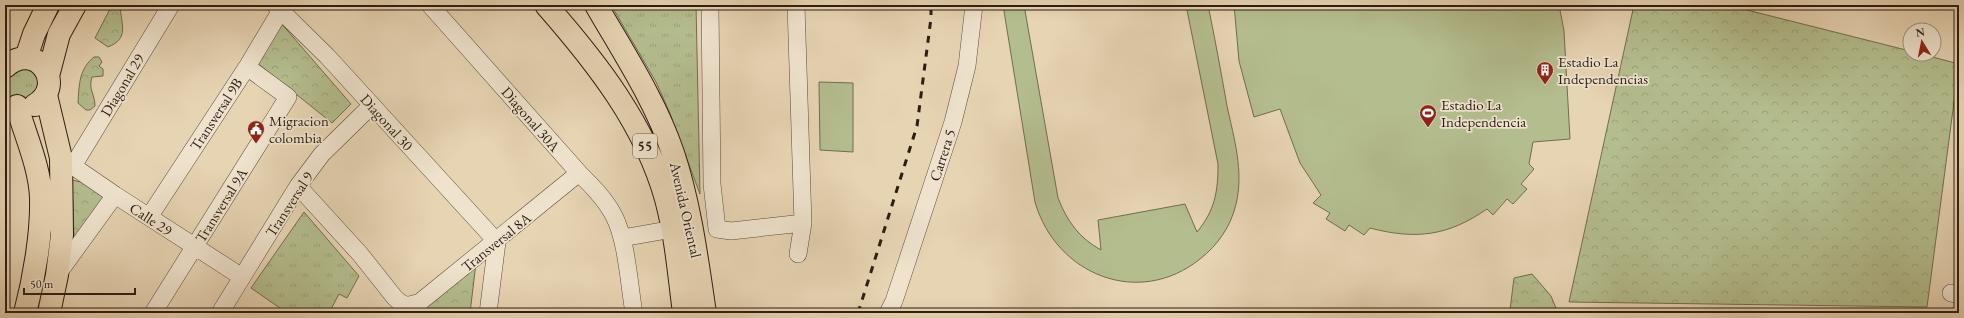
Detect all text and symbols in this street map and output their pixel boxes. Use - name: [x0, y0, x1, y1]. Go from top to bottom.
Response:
- north arrow: [1902, 22, 1942, 62]
- text: N: [1915, 24, 1926, 40]
- street label: Diagonal 29: [96, 50, 148, 120]
- place label: Estadio La Independencias: [1558, 52, 1648, 88]
- building icon: Estadio La Independencias: [1535, 60, 1555, 85]
- street label: Transversal 9B: [185, 74, 247, 154]
- street label: Diagonal 30A: [498, 82, 565, 156]
- street label: Diagonal 30: [357, 90, 417, 154]
- place label: Estadio La Independencia: [1441, 95, 1526, 131]
- sports icon: Estadio La Independencia: [1418, 103, 1438, 128]
- place label: Migracion colombia: [269, 111, 329, 147]
- public building icon: Migracion colombia: [246, 119, 266, 144]
- street label: Carrera 5: [925, 127, 959, 183]
- road number: 55: [633, 134, 657, 158]
- street label: Avenida Oriental: [666, 159, 706, 260]
- street label: Transversal 9A: [191, 164, 252, 246]
- street label: Transversal 9: [261, 168, 317, 240]
- street label: Calle 29: [126, 198, 176, 240]
- street label: Transversal 8A: [457, 208, 535, 276]
- scale bar: [24, 270, 135, 296]
- text: 50 m: [30, 276, 54, 292]

